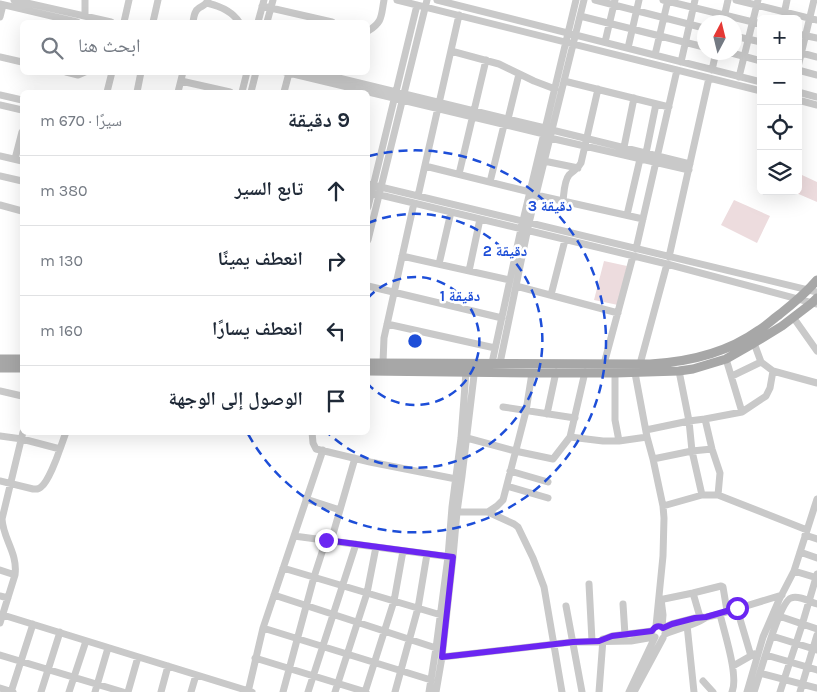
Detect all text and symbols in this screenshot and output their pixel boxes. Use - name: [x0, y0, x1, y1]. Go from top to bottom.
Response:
- north arrow: [697, 15, 742, 60]
- map controls: [757, 15, 802, 195]
- button: +: [757, 15, 802, 60]
- search box: [20, 20, 370, 75]
- icon: search: [38, 34, 66, 62]
- text: ابحث هنا: [78, 35, 140, 57]
- button: −: [757, 60, 802, 105]
- button: locate: [757, 105, 802, 150]
- text: 9 دقيقة: [288, 108, 350, 132]
- text: سيرًا · 670 m: [40, 111, 122, 130]
- button: layers: [757, 150, 802, 195]
- icon: ahead: [322, 177, 350, 205]
- text: تابع السير: [235, 178, 303, 200]
- text: 380 m: [40, 181, 88, 200]
- text: 3 دقيقة: [528, 197, 572, 215]
- text: 2 دقيقة: [483, 242, 527, 260]
- icon: right: [322, 247, 350, 275]
- text: انعطف يمينًا: [218, 248, 303, 270]
- text: 130 m: [40, 251, 83, 270]
- text: 1 دقيقة: [440, 287, 480, 305]
- icon: left: [322, 317, 350, 345]
- text: انعطف يسارًا: [212, 318, 303, 340]
- text: 160 m: [40, 321, 83, 340]
- centre of rings: [406, 332, 424, 350]
- icon: arrive: [322, 387, 350, 415]
- text: الوصول إلى الوجهة: [168, 388, 303, 410]
- route end: [315, 529, 338, 552]
- route start: [726, 597, 749, 620]

